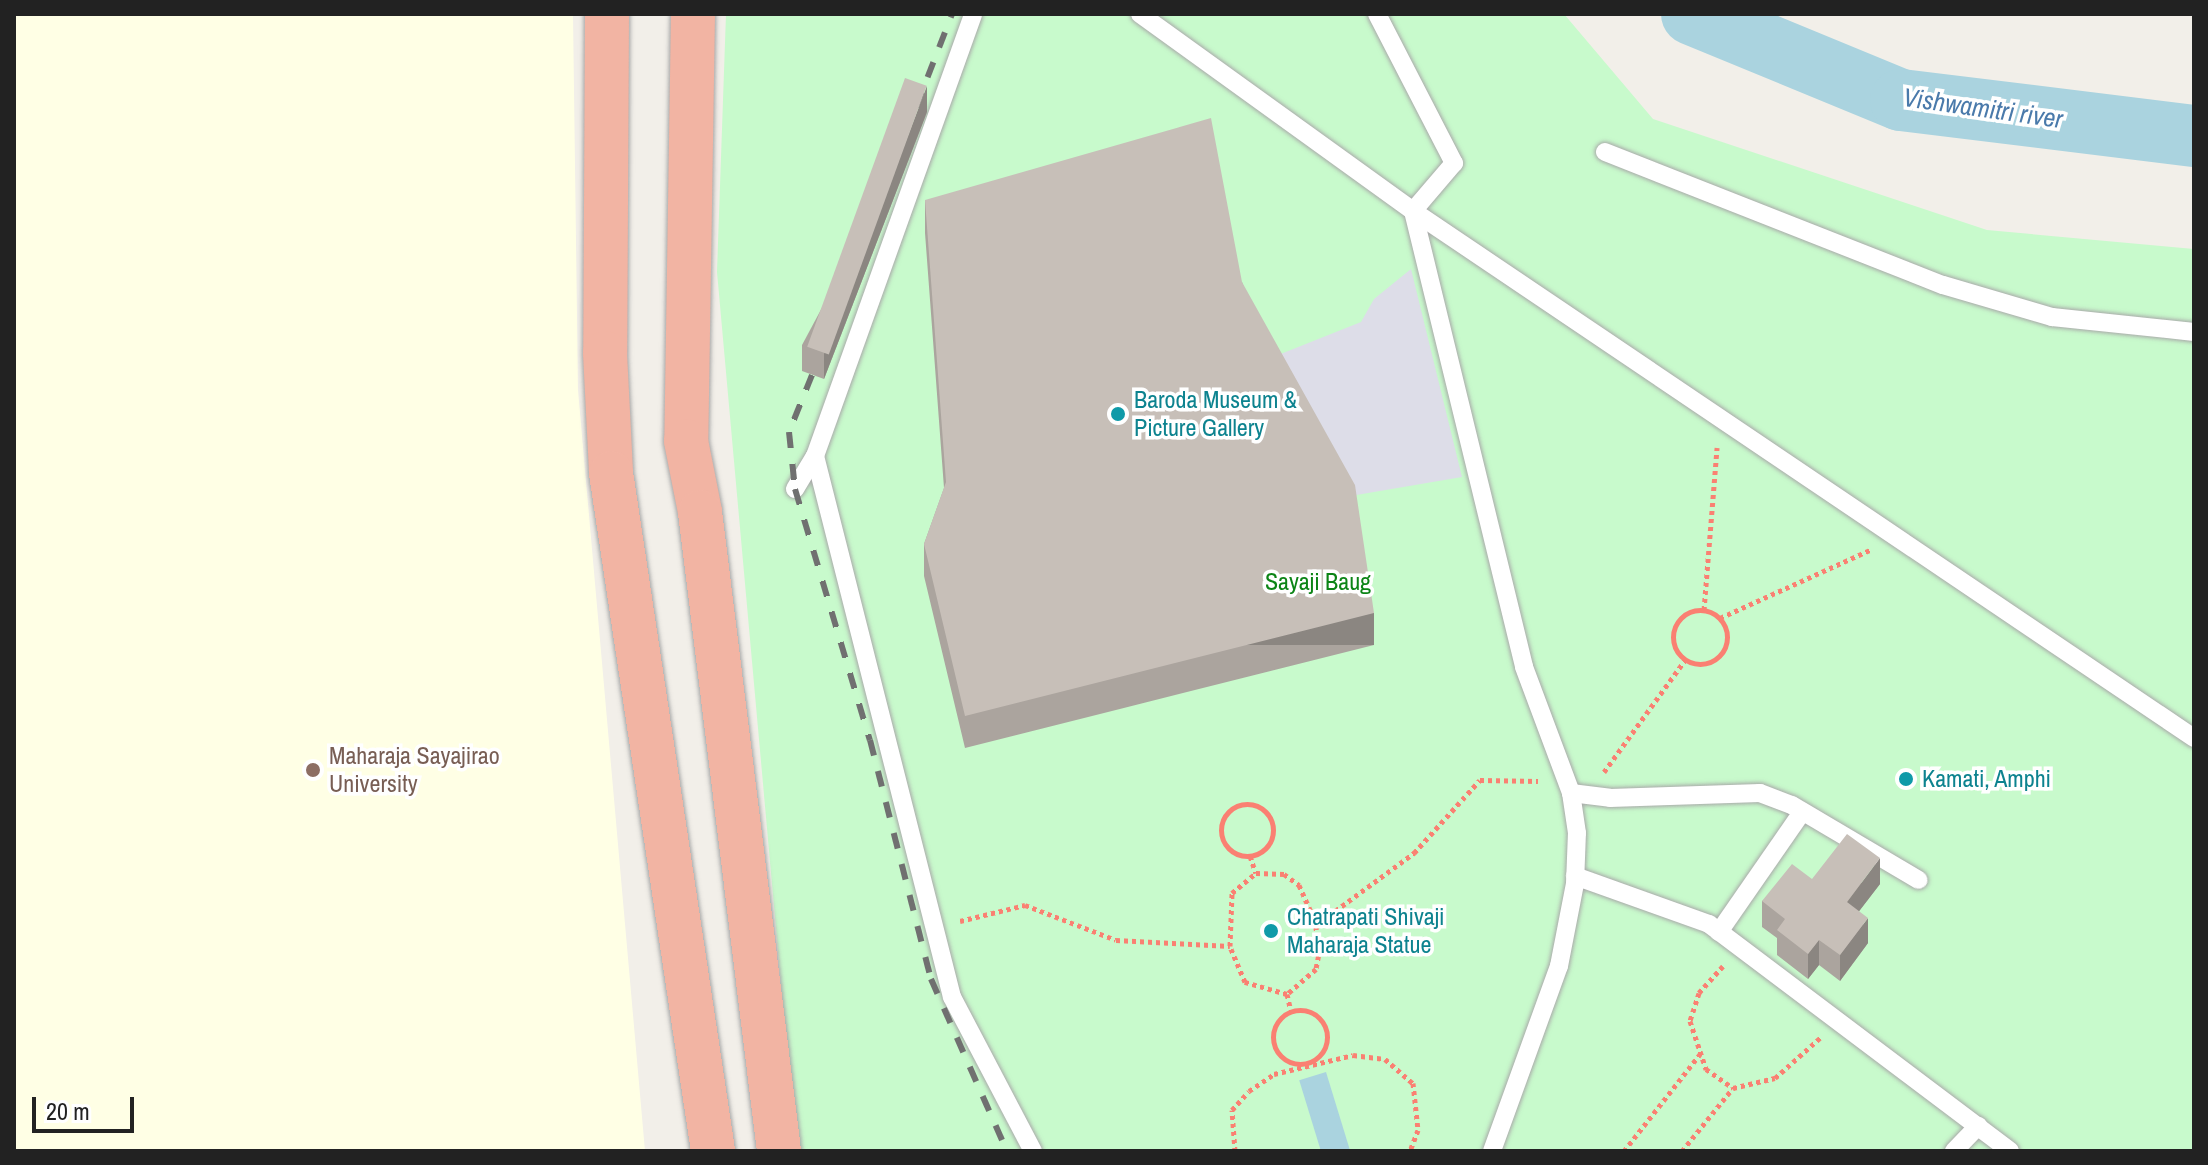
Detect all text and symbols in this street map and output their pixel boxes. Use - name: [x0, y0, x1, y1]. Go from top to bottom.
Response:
- water label: Vishwamitri river: [1901, 81, 2065, 135]
- place label: Baroda Museum & Picture Gallery: [1134, 386, 1297, 442]
- marker: Baroda Museum & Picture Gallery: [1109, 405, 1127, 423]
- park label: Sayaji Baug: [1265, 568, 1371, 596]
- place label: Maharaja Sayajirao University: [329, 742, 500, 798]
- marker: Maharaja Sayajirao University: [304, 761, 322, 779]
- place label: Kamati, Amphi: [1922, 765, 2052, 793]
- marker: Kamati, Amphi: [1897, 770, 1915, 788]
- place label: Chatrapati Shivaji Maharaja Statue: [1287, 903, 1445, 959]
- marker: Chatrapati Shivaji Maharaja Statue: [1262, 922, 1280, 940]
- scale bar: [36, 1081, 138, 1131]
- text: 20 m: [46, 1095, 90, 1127]

